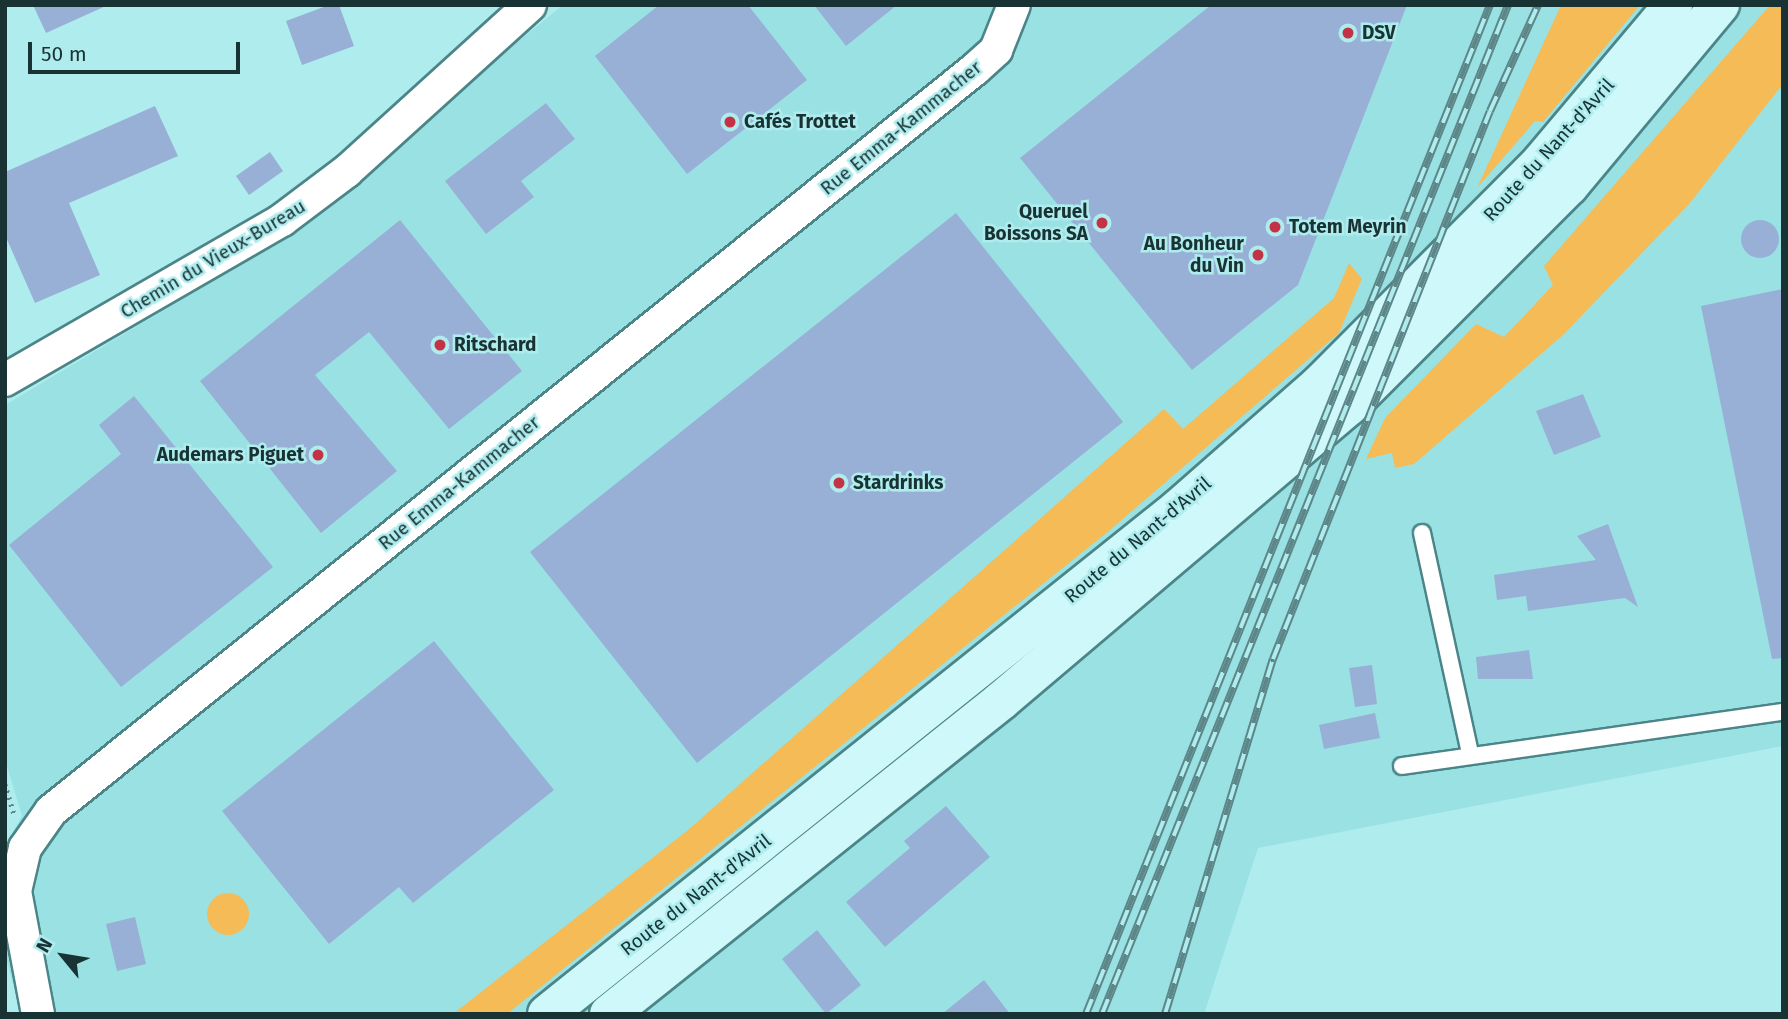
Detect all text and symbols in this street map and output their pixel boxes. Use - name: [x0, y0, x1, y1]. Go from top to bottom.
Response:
- place label: DSV: [1362, 22, 1396, 44]
- marker: DSV: [1340, 25, 1356, 41]
- scale bar: [32, 28, 243, 72]
- text: 50 m: [41, 41, 87, 67]
- street label: Rue Emma-Kammacher: [816, 56, 986, 200]
- street label: Route du Nant-d'Avril: [1479, 74, 1619, 226]
- place label: Cafés Trottet: [744, 111, 856, 133]
- marker: Cafés Trottet: [722, 114, 738, 130]
- street label: Chemin du Vieux-Bureau: [116, 195, 310, 323]
- place label: Queruel Boissons SA: [984, 201, 1088, 245]
- marker: Queruel Boissons SA: [1094, 215, 1110, 231]
- place label: Totem Meyrin: [1289, 216, 1406, 238]
- marker: Totem Meyrin: [1267, 219, 1283, 235]
- place label: Au Bonheur du Vin: [1144, 233, 1244, 277]
- marker: Au Bonheur du Vin: [1250, 247, 1266, 263]
- place label: Ritschard: [454, 334, 537, 356]
- marker: Ritschard: [432, 337, 448, 353]
- street label: Rue Emma-Kammacher: [374, 411, 544, 555]
- place label: Audemars Piguet: [157, 444, 304, 466]
- marker: Audemars Piguet: [310, 447, 326, 463]
- place label: Stardrinks: [853, 472, 943, 494]
- street label: Route du Nant-d'Avril: [1060, 472, 1216, 608]
- marker: Stardrinks: [831, 475, 847, 491]
- street label: Route du Nant-d'Avril: [616, 829, 776, 961]
- north arrow: [28, 921, 98, 991]
- text: N: [31, 934, 57, 956]

